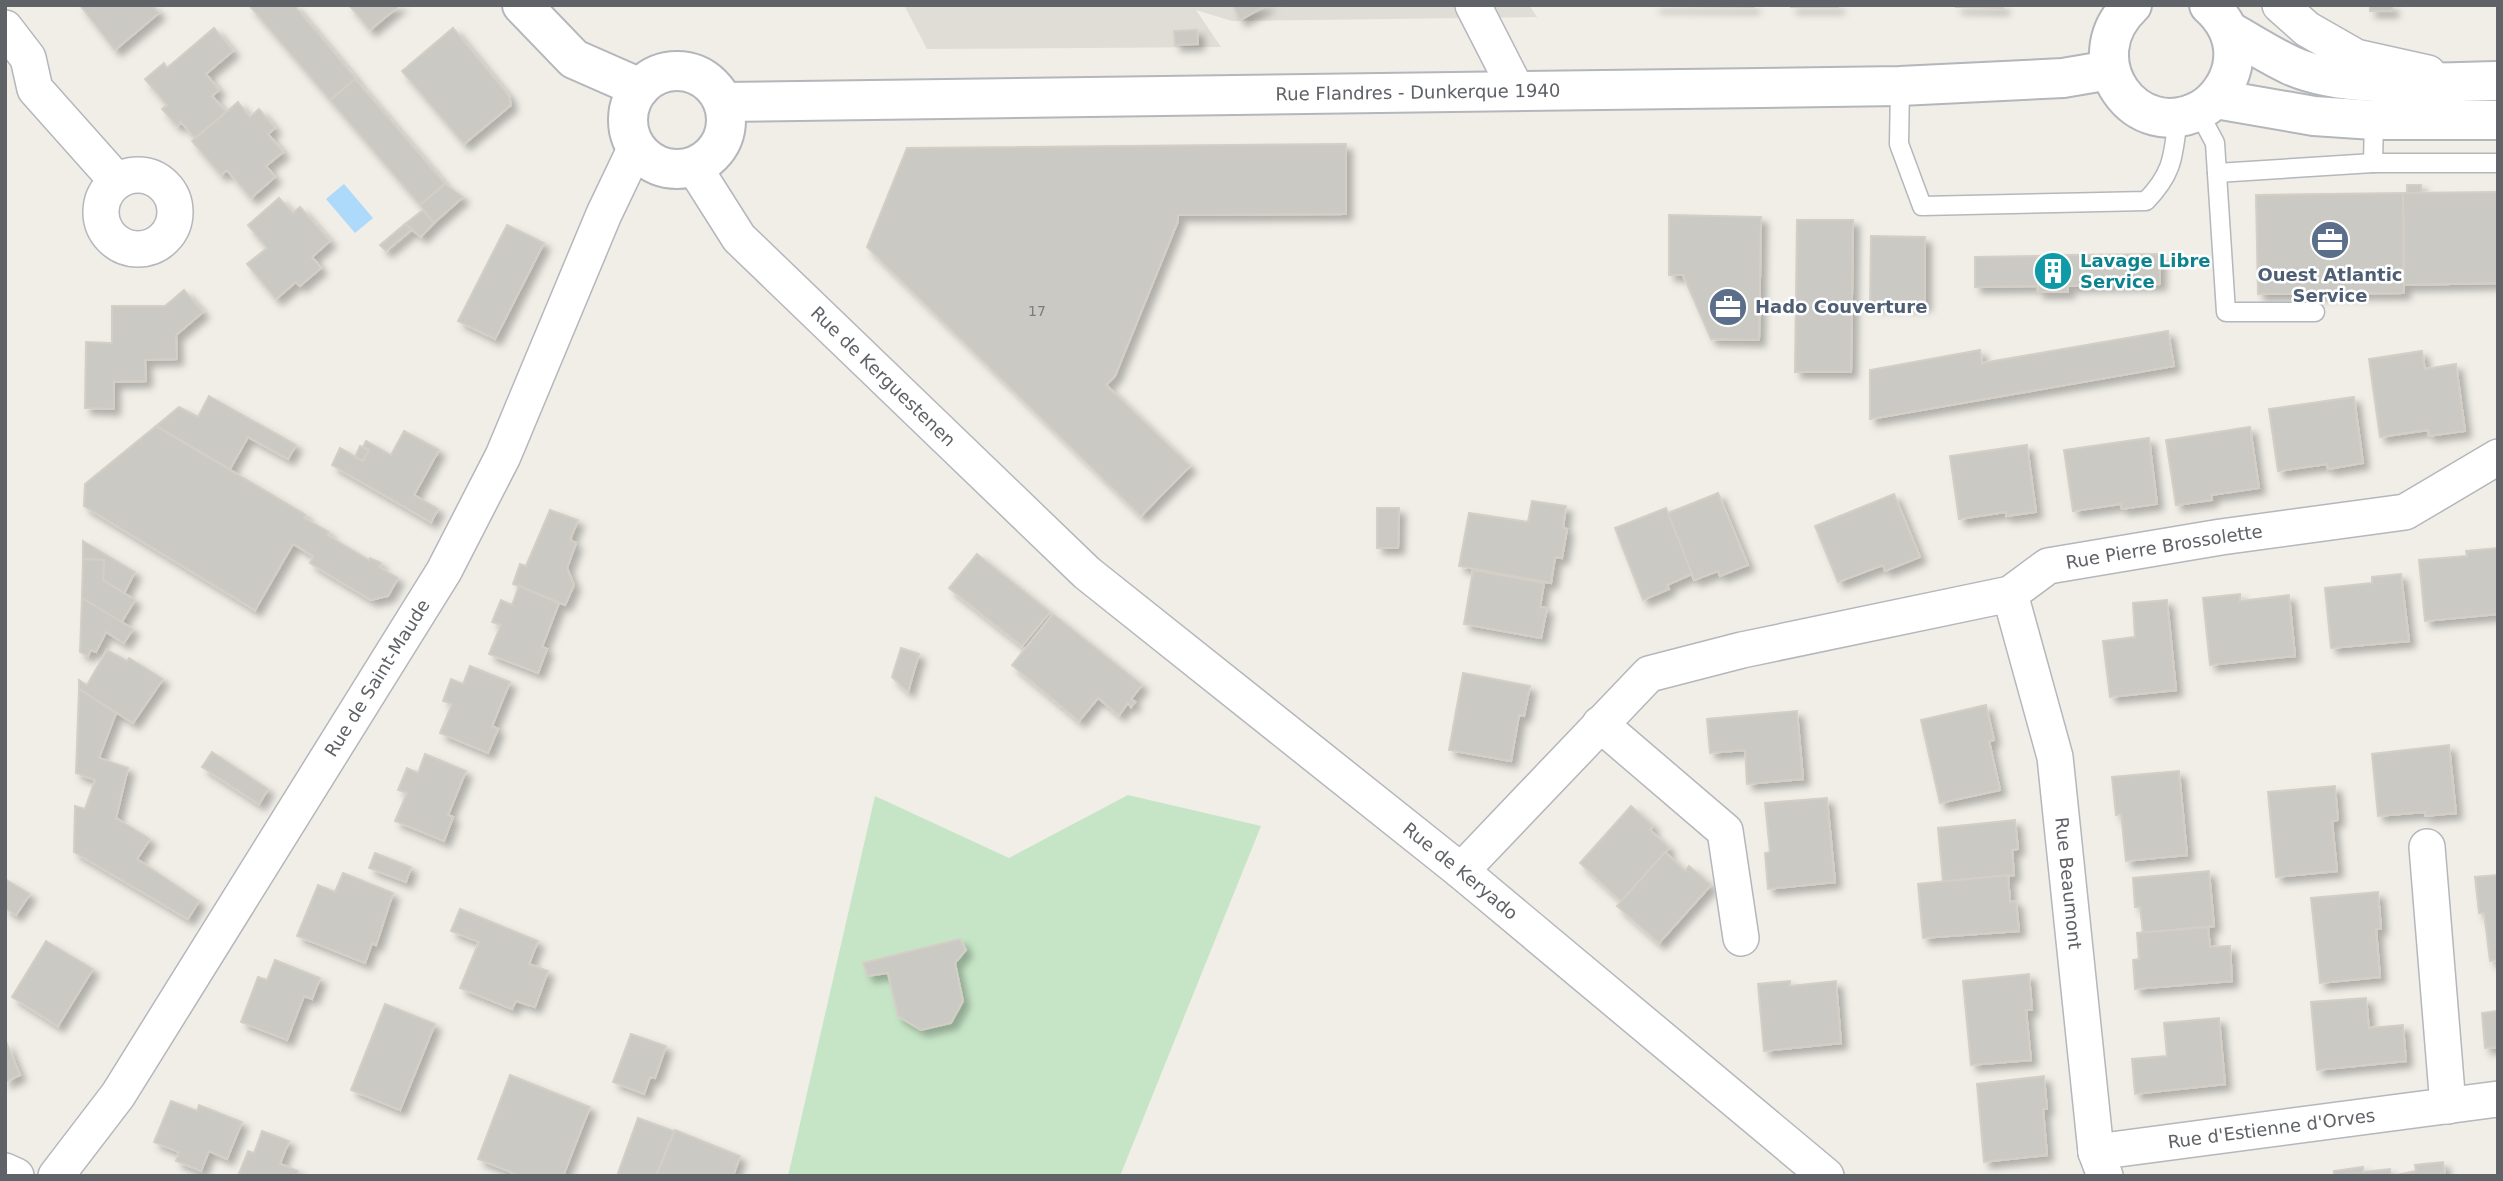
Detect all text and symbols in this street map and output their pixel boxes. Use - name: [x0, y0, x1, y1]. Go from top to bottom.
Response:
- street label: Rue Flandres - Dunkerque 1940: [1275, 80, 1560, 104]
- office icon: Ouest Atlantic Service: [2309, 219, 2351, 261]
- building icon: Lavage Libre Service: [2032, 250, 2074, 292]
- place label: Lavage Libre Service: [2080, 250, 2210, 292]
- place label: Ouest Atlantic Service: [2257, 264, 2403, 306]
- office icon: Hado Couverture: [1707, 286, 1749, 328]
- place label: Hado Couverture: [1755, 296, 1927, 317]
- street label: Rue de Kerguestenen: [807, 302, 960, 451]
- house number: 17: [1028, 303, 1046, 319]
- street label: Rue Pierre Brossolette: [2064, 520, 2264, 573]
- street label: Rue de Saint-Maude: [320, 595, 434, 760]
- street label: Rue Beaumont: [2051, 816, 2086, 950]
- street label: Rue de Keryado: [1399, 818, 1522, 924]
- street label: Rue d'Estienne d'Orves: [2166, 1104, 2376, 1152]

